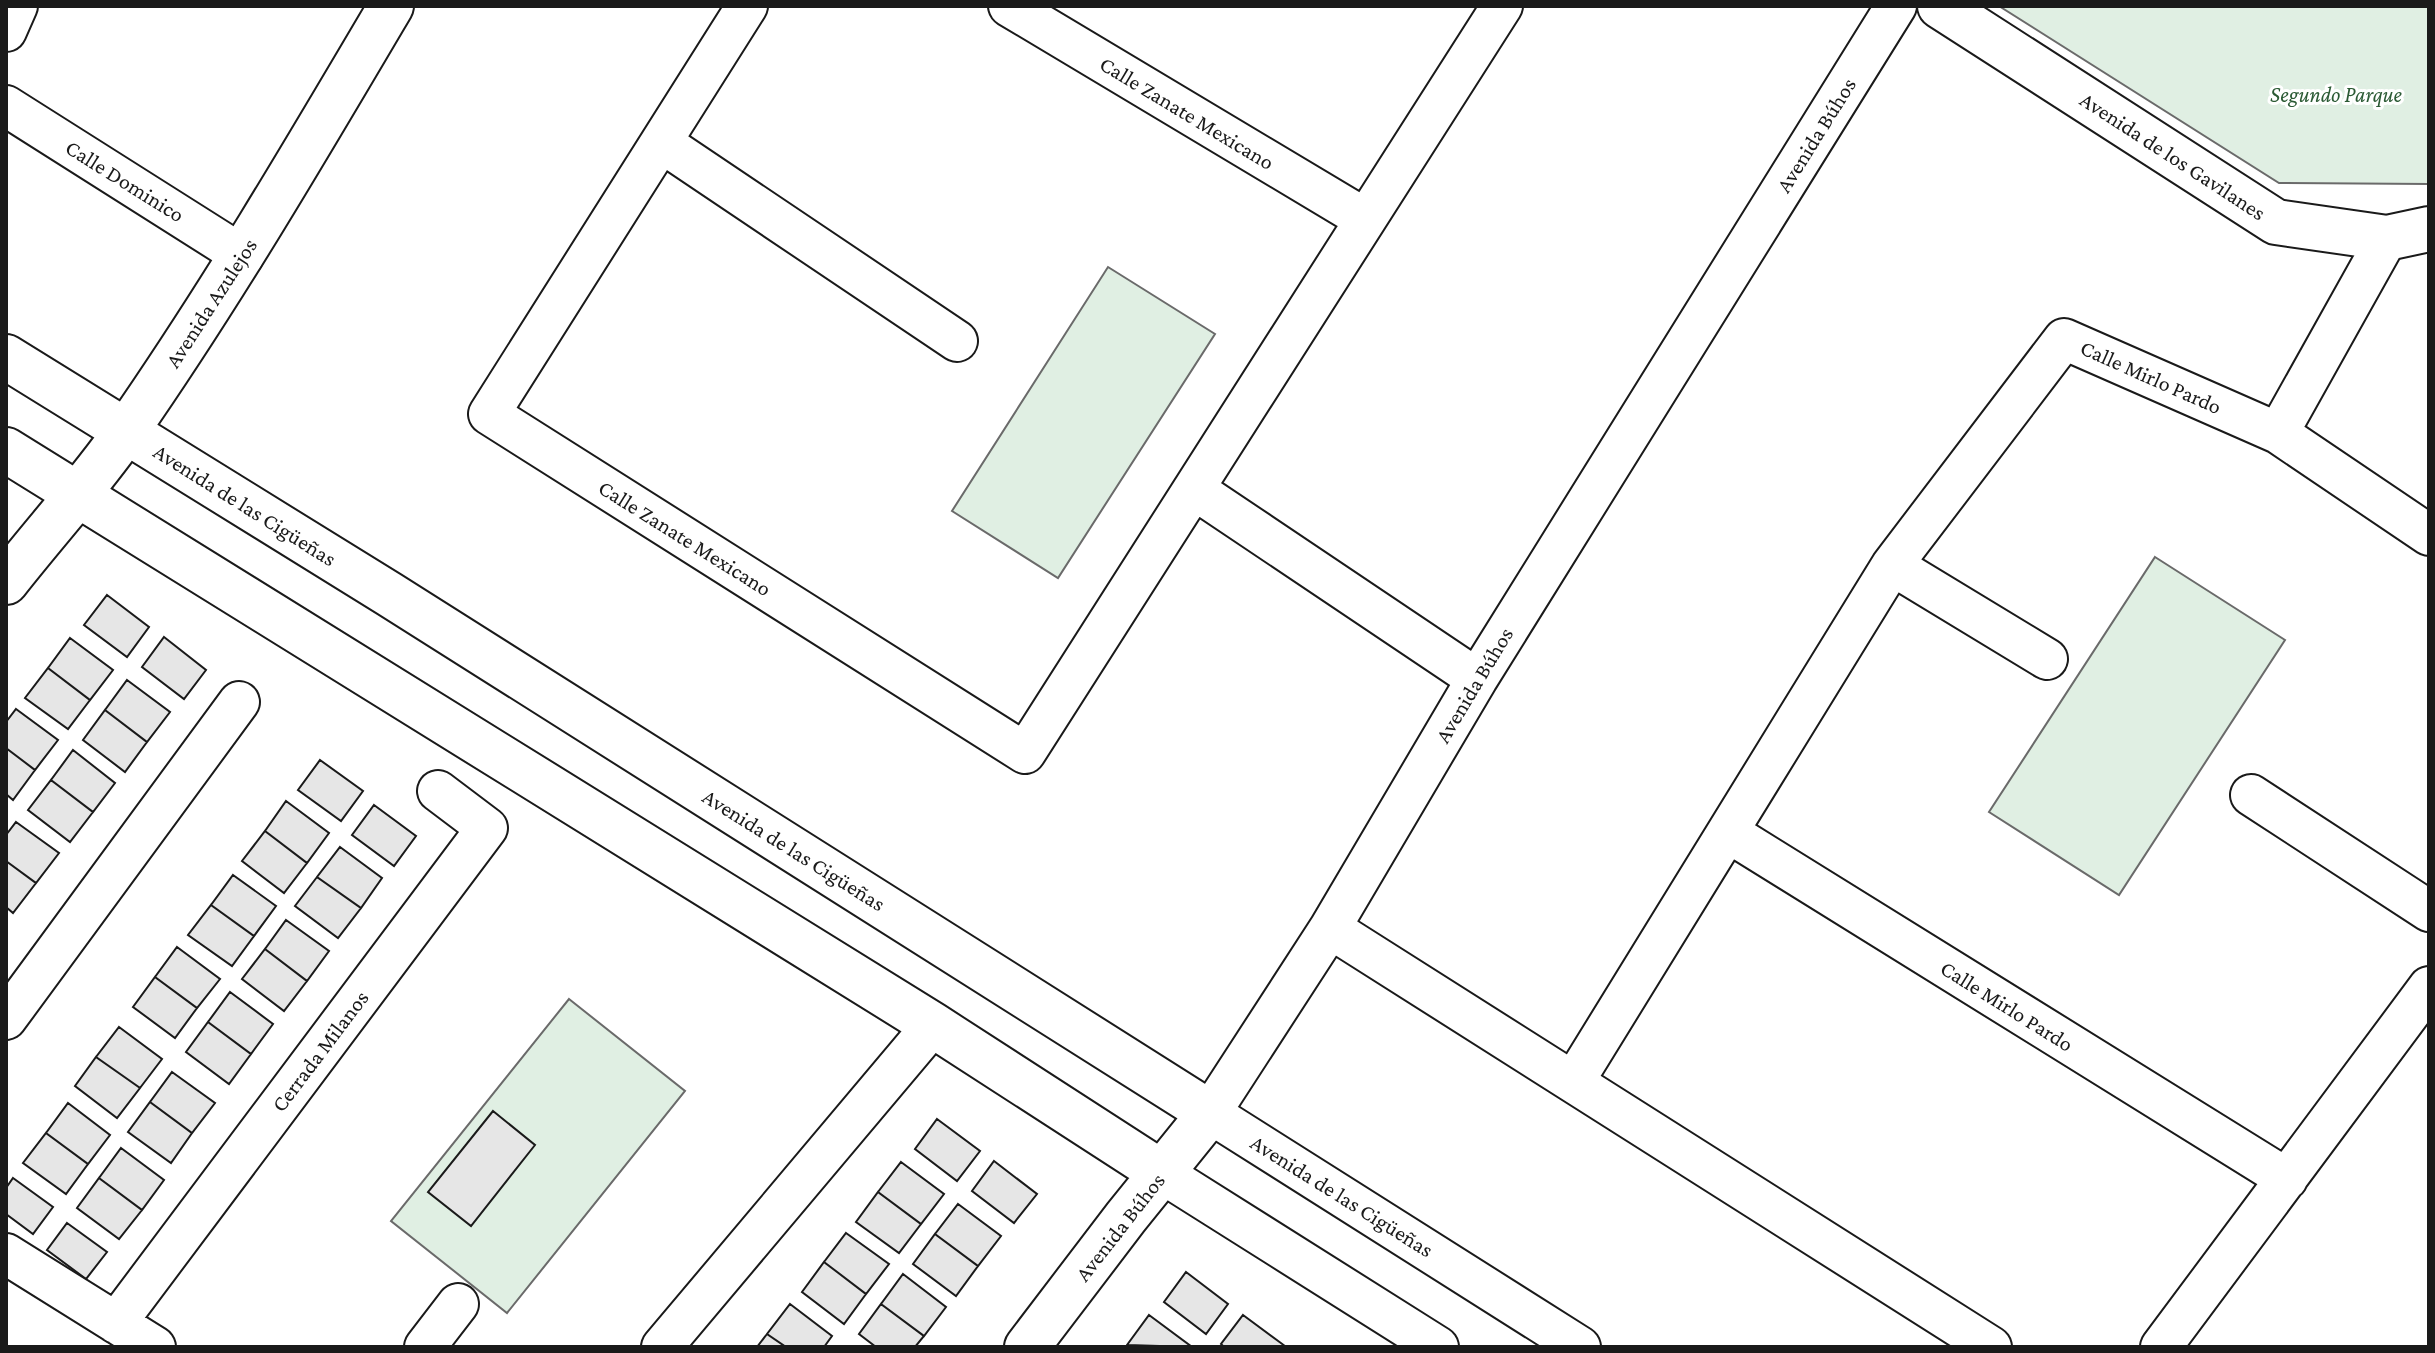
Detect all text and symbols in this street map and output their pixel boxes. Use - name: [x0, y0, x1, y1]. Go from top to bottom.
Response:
- street label: Calle Zanate Mexicano: [1095, 51, 1279, 175]
- street label: Avenida Búhos: [1771, 73, 1861, 197]
- park label: Segundo Parque: [2270, 82, 2403, 107]
- street label: Avenida de los Gavilanes: [2076, 87, 2270, 225]
- street label: Calle Dominico: [61, 135, 189, 227]
- street label: Avenida Azulejos: [160, 234, 262, 372]
- street label: Calle Mirlo Pardo: [2077, 335, 2225, 419]
- street label: Avenida de las Cigüeñas: [149, 439, 341, 571]
- street label: Calle Zanate Mexicano: [594, 475, 776, 601]
- street label: Avenida Búhos: [1430, 623, 1518, 747]
- street label: Avenida de las Cigüeñas: [698, 784, 890, 916]
- street label: Calle Mirlo Pardo: [1936, 955, 2078, 1057]
- street label: Cerrada Milanos: [266, 986, 374, 1116]
- street label: Avenida de las Cigüeñas: [1246, 1130, 1438, 1262]
- street label: Avenida Búhos: [1070, 1168, 1170, 1286]

